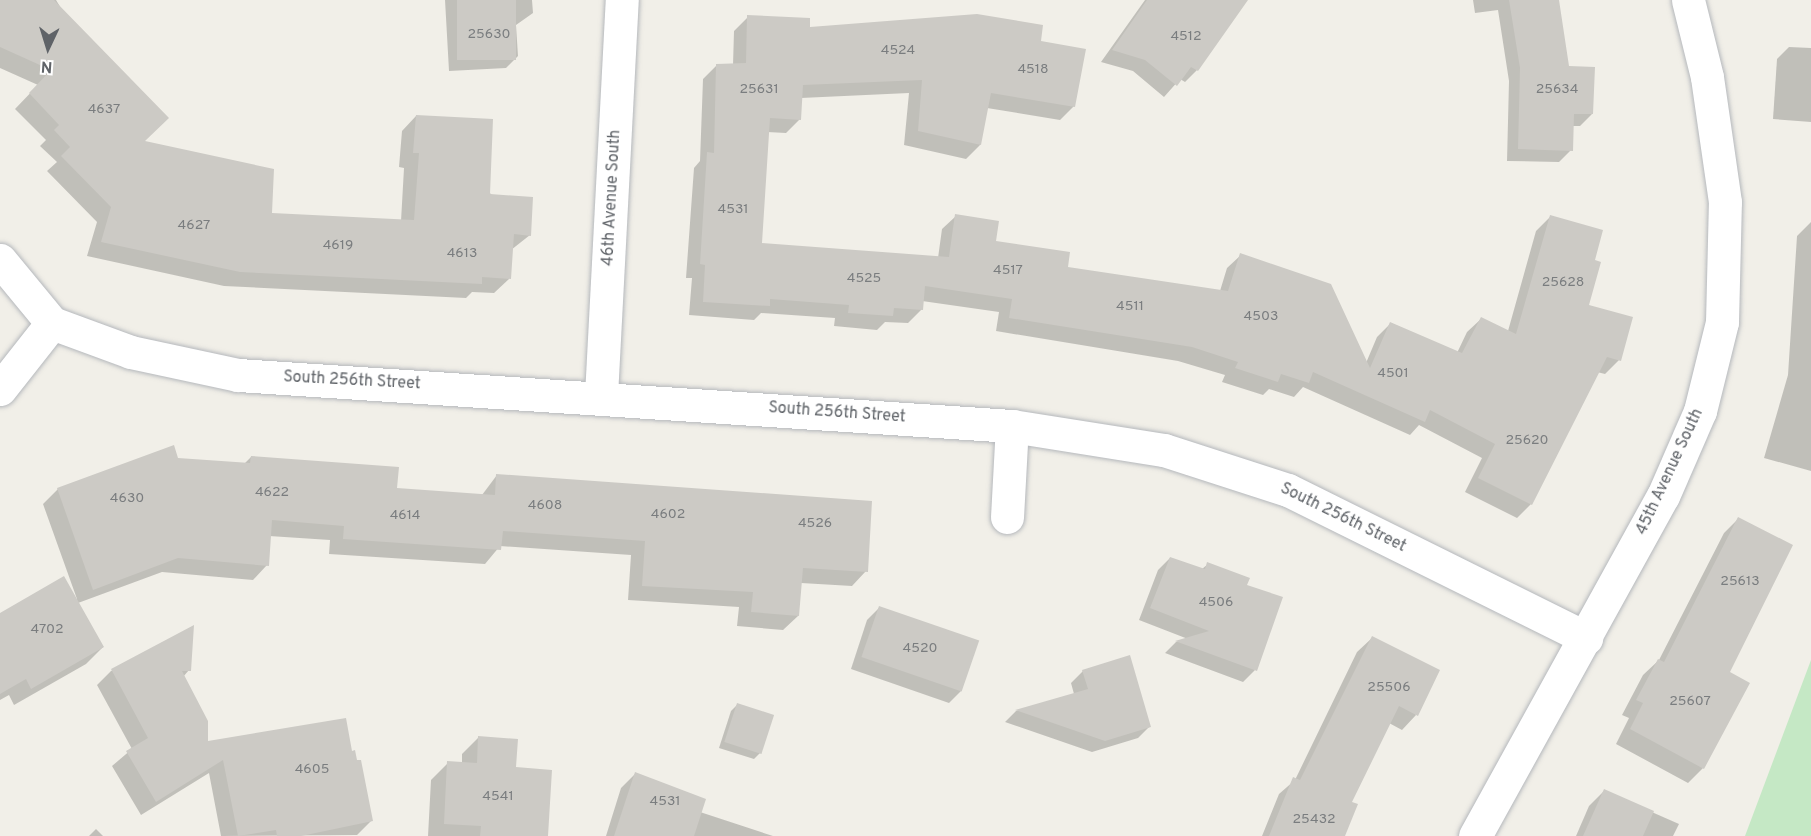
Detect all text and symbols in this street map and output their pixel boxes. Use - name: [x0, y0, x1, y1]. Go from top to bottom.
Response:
- north arrow: [18, 18, 78, 78]
- house number: 25630: [468, 27, 510, 43]
- house number: 4512: [1170, 29, 1202, 45]
- house number: 4524: [881, 43, 915, 59]
- text: N: [40, 56, 53, 76]
- house number: 4518: [1017, 62, 1049, 78]
- house number: 25631: [739, 82, 779, 98]
- house number: 25634: [1536, 82, 1578, 98]
- house number: 4637: [88, 102, 120, 118]
- street label: 46th Avenue South: [599, 129, 625, 267]
- house number: 4531: [717, 202, 749, 218]
- house number: 4627: [178, 218, 210, 234]
- house number: 4619: [323, 238, 353, 254]
- house number: 4613: [447, 246, 477, 262]
- house number: 4517: [993, 263, 1023, 279]
- house number: 4525: [847, 271, 881, 287]
- house number: 25628: [1542, 275, 1584, 291]
- house number: 4511: [1116, 299, 1144, 315]
- house number: 4503: [1244, 309, 1278, 325]
- house number: 4501: [1377, 366, 1409, 382]
- street label: South 256th Street: [283, 368, 421, 394]
- street label: South 256th Street: [768, 399, 906, 427]
- street label: 45th Avenue South: [1632, 406, 1708, 538]
- house number: 25620: [1505, 433, 1549, 449]
- street label: South 256th Street: [1277, 479, 1409, 557]
- house number: 4622: [255, 485, 289, 501]
- house number: 4630: [110, 491, 144, 507]
- house number: 4608: [528, 498, 562, 514]
- house number: 4602: [651, 507, 685, 523]
- house number: 4614: [390, 508, 420, 524]
- house number: 4526: [798, 516, 832, 532]
- house number: 25613: [1720, 574, 1760, 590]
- house number: 4506: [1199, 595, 1233, 611]
- house number: 4702: [31, 622, 63, 638]
- house number: 4520: [903, 641, 937, 657]
- house number: 25506: [1367, 680, 1411, 696]
- house number: 25607: [1669, 694, 1711, 710]
- house number: 4605: [295, 762, 329, 778]
- house number: 4541: [482, 789, 514, 805]
- house number: 4531: [649, 794, 681, 810]
- house number: 25432: [1293, 812, 1335, 828]

